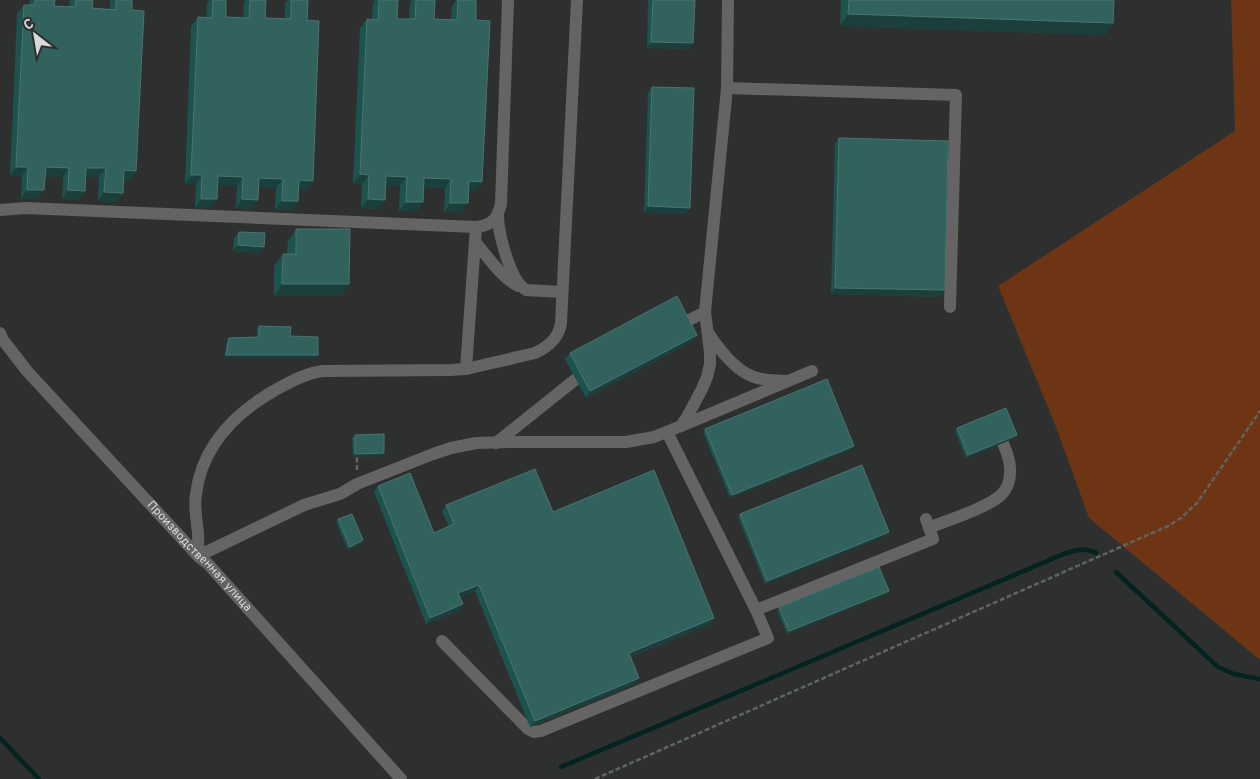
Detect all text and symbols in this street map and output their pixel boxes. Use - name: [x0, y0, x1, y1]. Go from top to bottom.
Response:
- north arrow: [10, 10, 60, 60]
- text: С: [21, 16, 37, 35]
- street label: Производственная улица: [143, 498, 255, 615]

